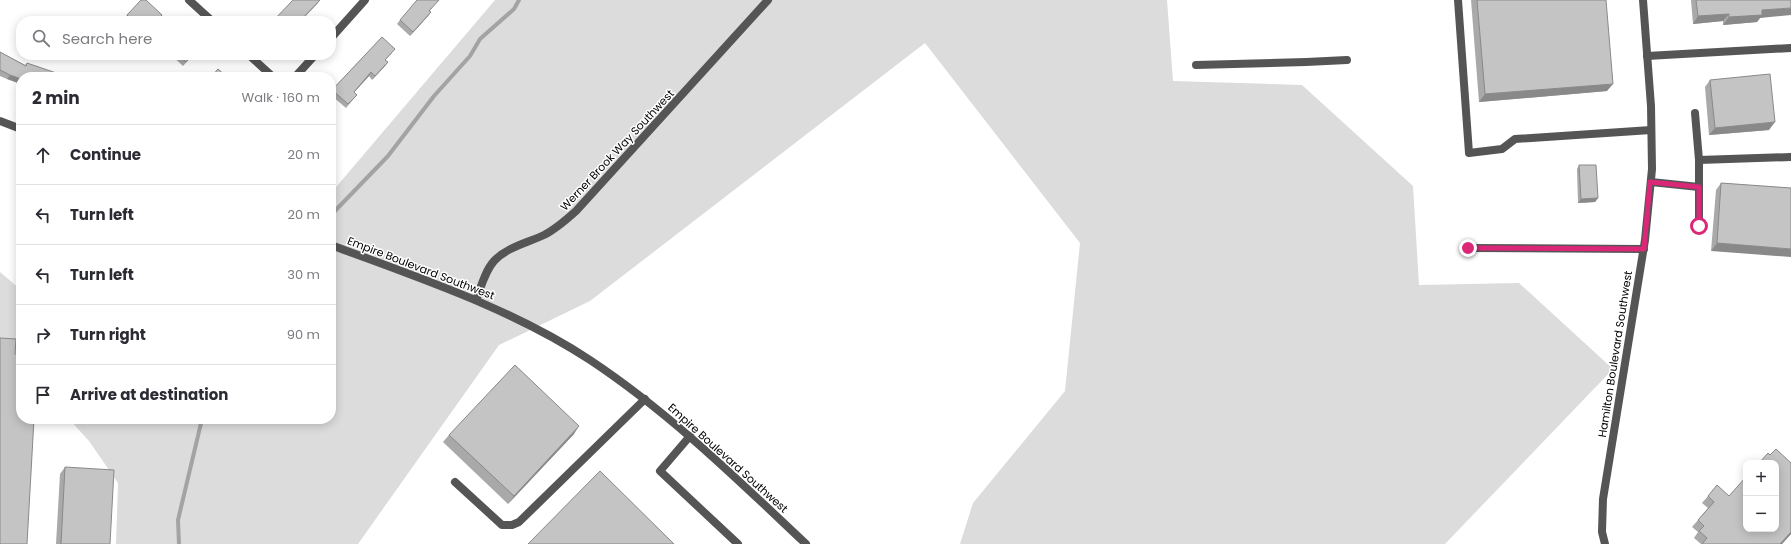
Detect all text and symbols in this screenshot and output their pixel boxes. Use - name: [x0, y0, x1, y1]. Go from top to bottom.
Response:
- search box: [16, 16, 336, 60]
- icon: search: [30, 27, 52, 49]
- text: Search here: [62, 28, 152, 49]
- text: 2 min: [32, 86, 80, 110]
- street label: Werner Brook Way Southwest: [556, 86, 678, 214]
- text: Walk · 160 m: [241, 88, 320, 107]
- icon: ahead: [32, 144, 54, 166]
- text: Continue: [70, 144, 141, 165]
- text: 20 m: [287, 145, 320, 164]
- icon: left: [32, 204, 54, 226]
- text: Turn left: [70, 204, 134, 225]
- text: 20 m: [287, 205, 320, 224]
- route start: [1690, 217, 1708, 235]
- street label: Empire Boulevard Southwest: [345, 232, 497, 304]
- route end: [1459, 239, 1477, 257]
- icon: left: [32, 264, 54, 286]
- text: Turn left: [70, 264, 134, 285]
- text: 30 m: [287, 265, 320, 284]
- street label: Hamilton Boulevard Southwest: [1594, 270, 1636, 438]
- icon: right: [32, 324, 54, 346]
- text: Turn right: [70, 324, 146, 345]
- text: 90 m: [287, 325, 320, 344]
- icon: arrive: [32, 384, 54, 406]
- text: Arrive at destination: [70, 384, 228, 405]
- street label: Empire Boulevard Southwest: [664, 400, 792, 516]
- map controls: [1743, 460, 1779, 532]
- button: +: [1743, 460, 1779, 496]
- button: −: [1743, 496, 1779, 532]

